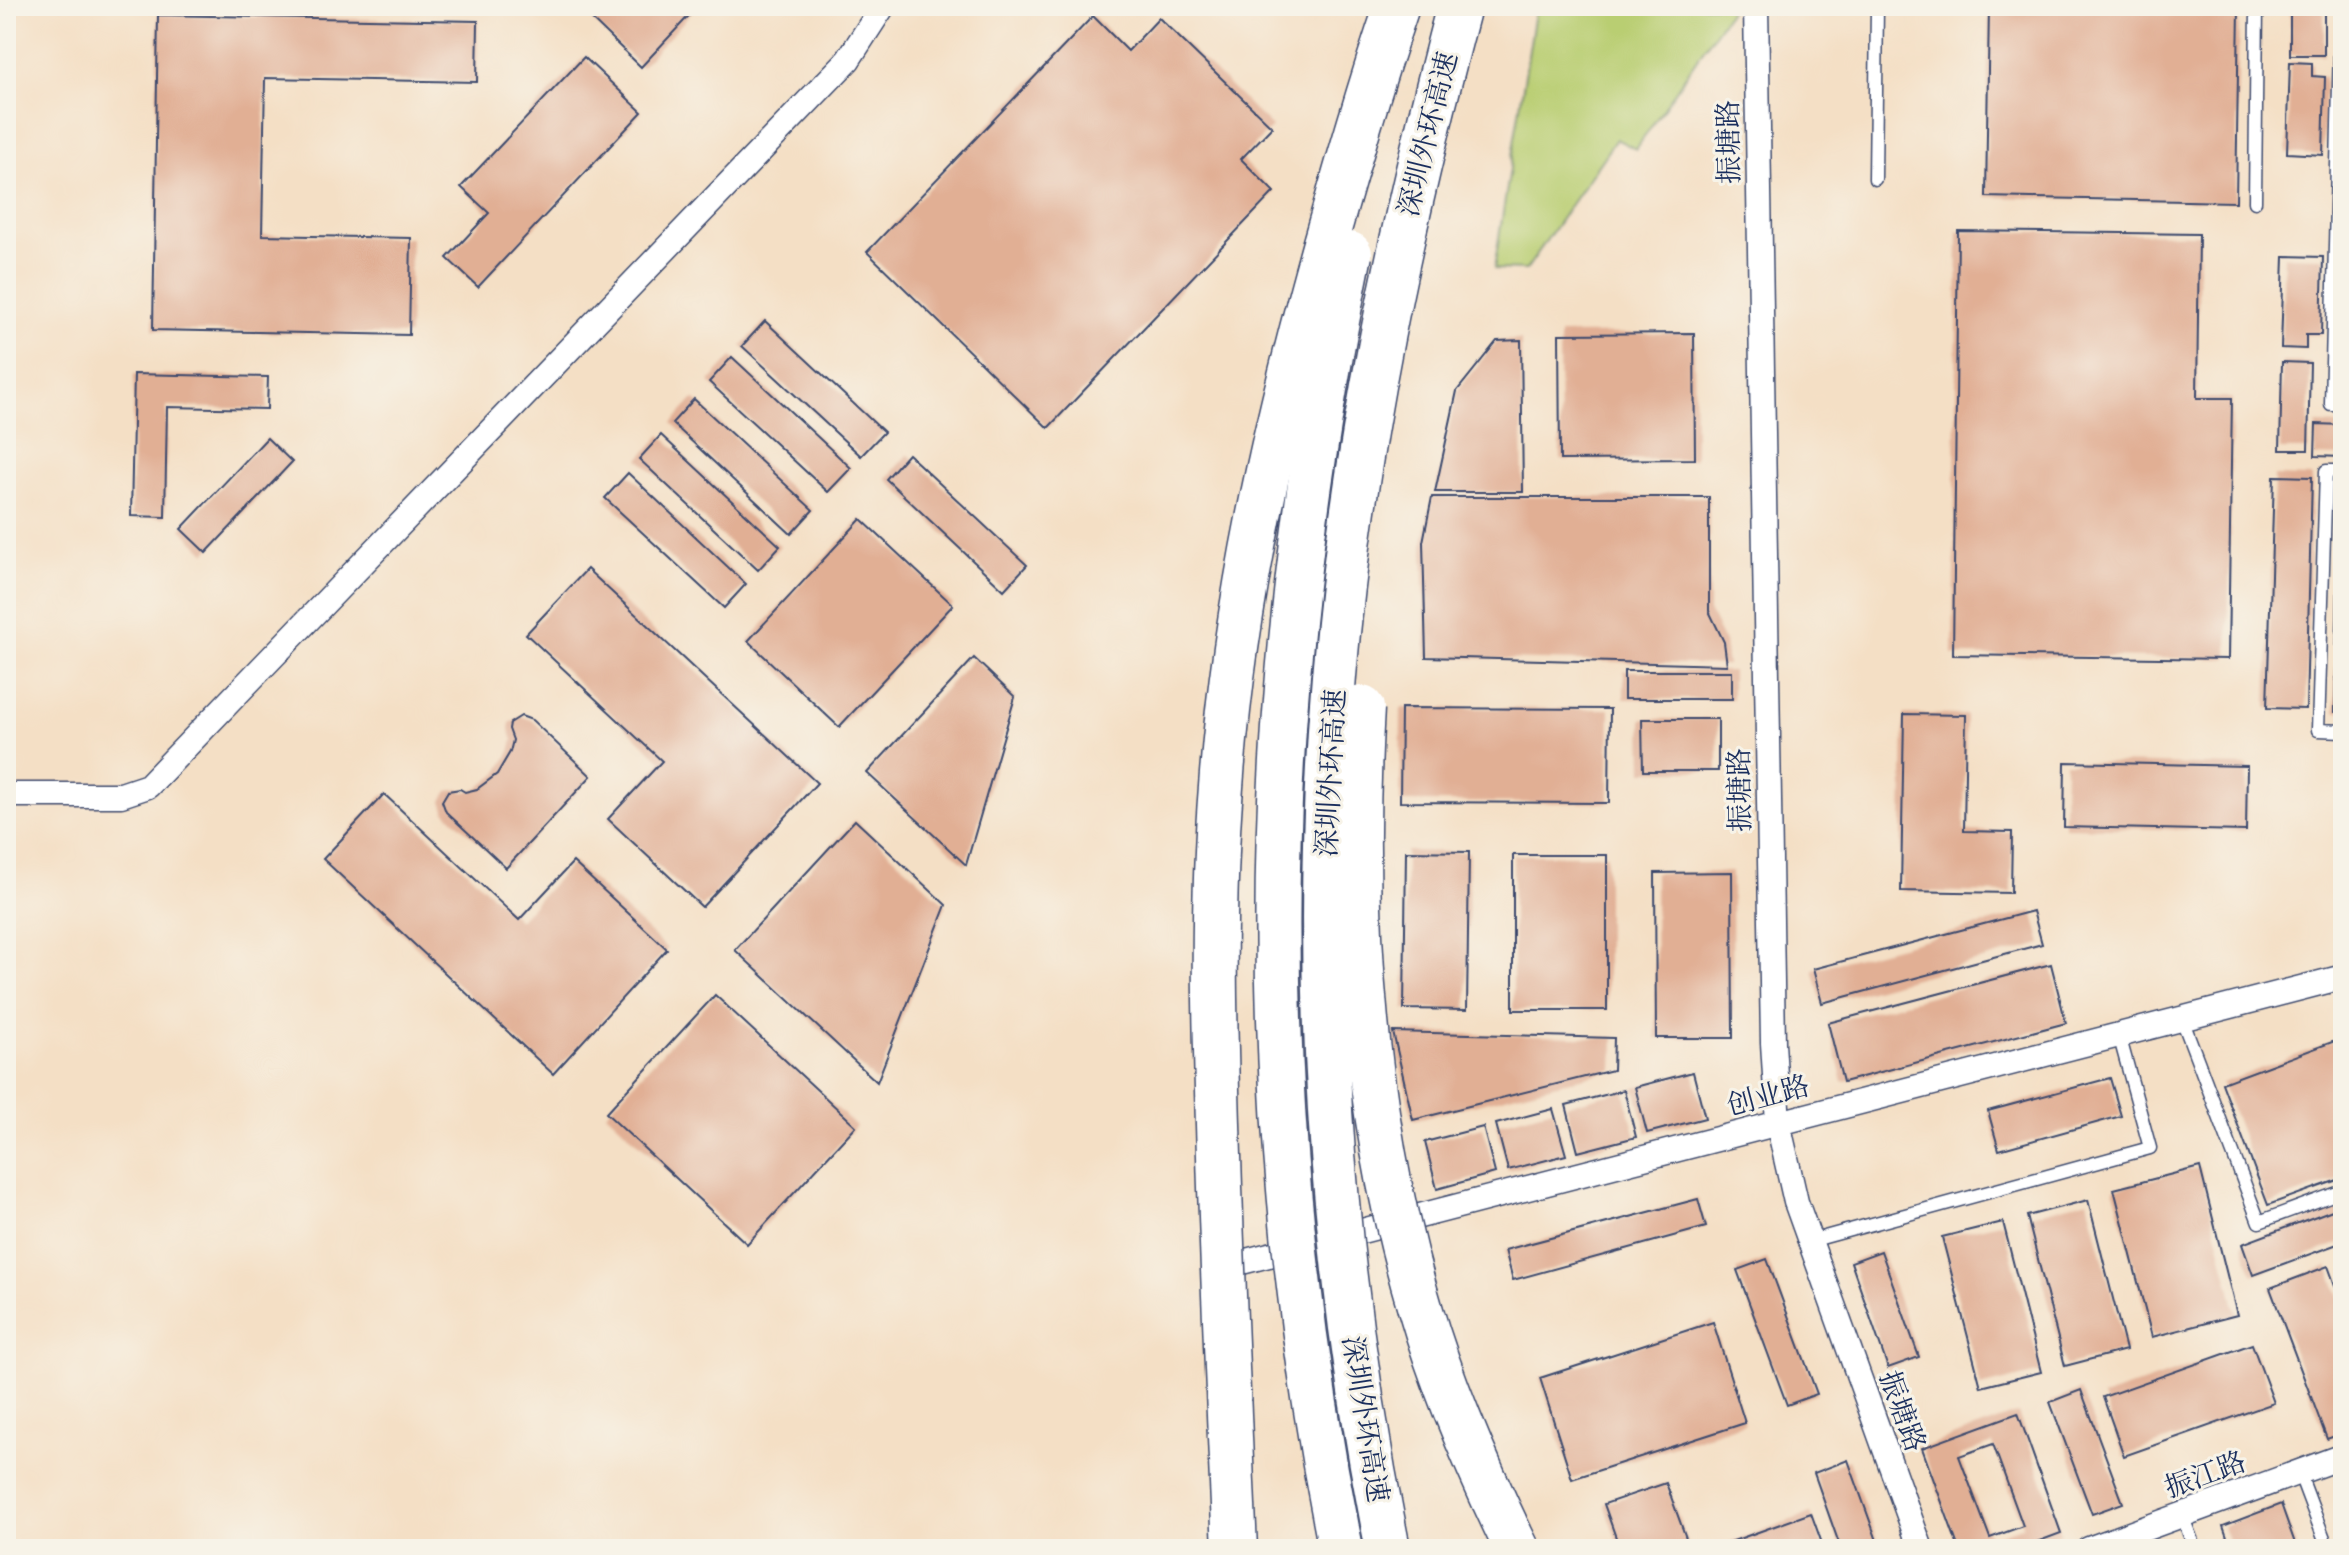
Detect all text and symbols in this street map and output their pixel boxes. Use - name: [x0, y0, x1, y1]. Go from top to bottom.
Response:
- street label: 深圳外环高速: [1391, 49, 1466, 220]
- street label: 振塘路: [1711, 100, 1748, 184]
- street label: 深圳外环高速: [1310, 688, 1353, 858]
- street label: 振塘路: [1722, 748, 1759, 832]
- street label: 创业路: [1723, 1069, 1813, 1124]
- street label: 深圳外环高速: [1334, 1334, 1395, 1505]
- street label: 振塘路: [1871, 1366, 1932, 1457]
- street label: 振江路: [2160, 1445, 2251, 1506]

